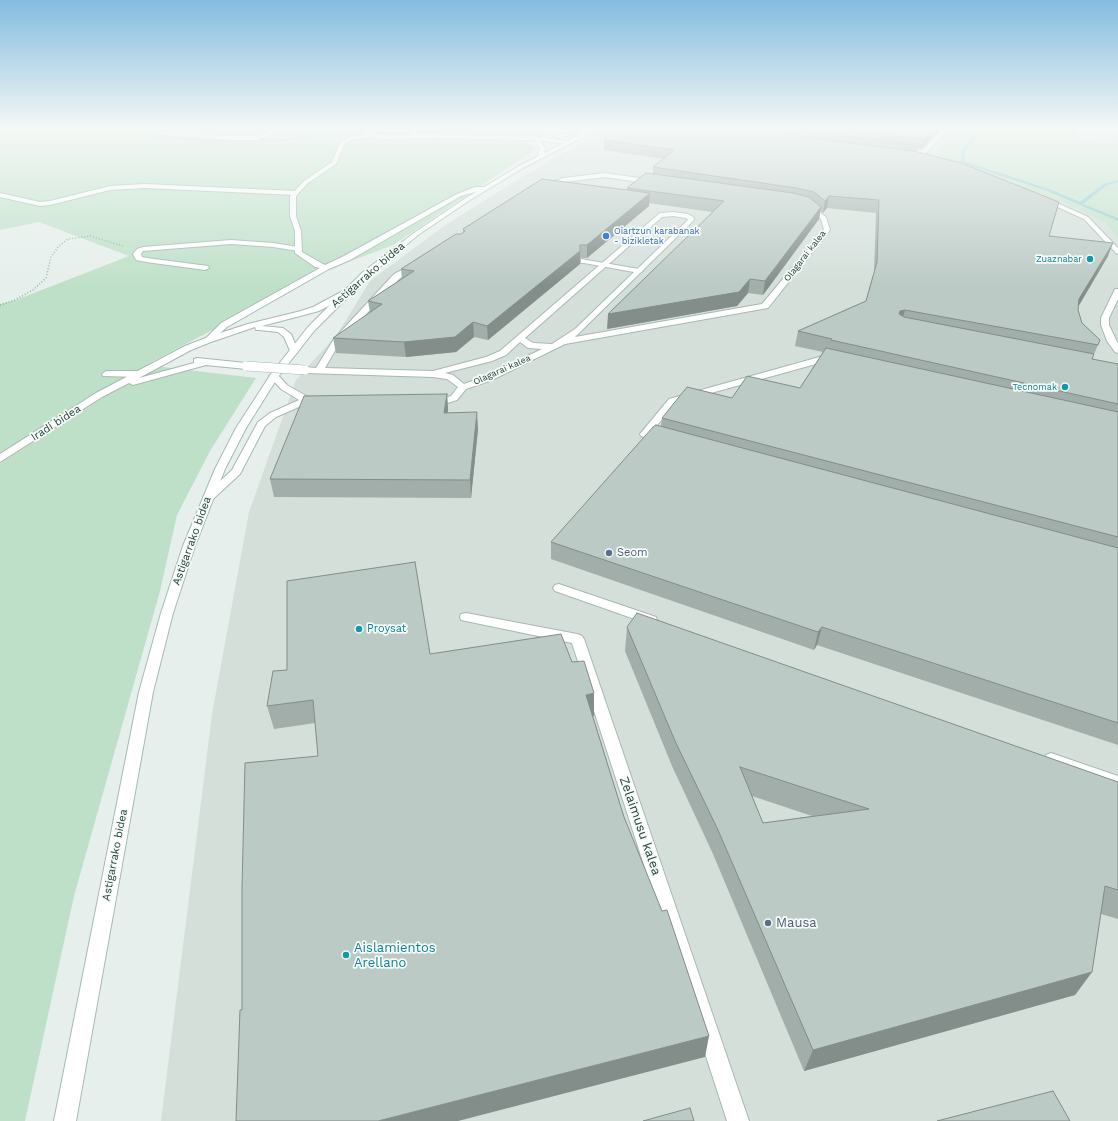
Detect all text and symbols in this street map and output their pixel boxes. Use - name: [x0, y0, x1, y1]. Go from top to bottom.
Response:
- place label: Oiartzun karabanak - bizikletak: [614, 226, 700, 247]
- street label: Olagarai kalea: [782, 228, 828, 284]
- marker: Oiartzun karabanak - bizikletak: [601, 231, 611, 241]
- street label: Astigarrako bidea: [328, 239, 408, 311]
- place label: Zuaznabar: [1036, 254, 1082, 264]
- marker: Zuaznabar: [1085, 254, 1095, 264]
- street label: Olagarai kalea: [472, 353, 532, 387]
- place label: Tecnomak: [1013, 382, 1057, 392]
- marker: Tecnomak: [1060, 382, 1070, 392]
- street label: Iradi bidea: [29, 402, 83, 444]
- street label: Astigarrako bidea: [170, 495, 214, 587]
- place label: Seom: [617, 546, 647, 560]
- marker: Seom: [604, 548, 614, 558]
- place label: Proysat: [367, 622, 406, 636]
- marker: Proysat: [354, 624, 364, 634]
- street label: Zelaimusu kalea: [616, 775, 664, 877]
- street label: Astigarrako bidea: [100, 808, 130, 902]
- place label: Mausa: [776, 915, 817, 931]
- marker: Mausa: [763, 918, 773, 928]
- place label: Aislamientos Arellano: [354, 940, 436, 971]
- marker: Aislamientos Arellano: [341, 950, 351, 960]

